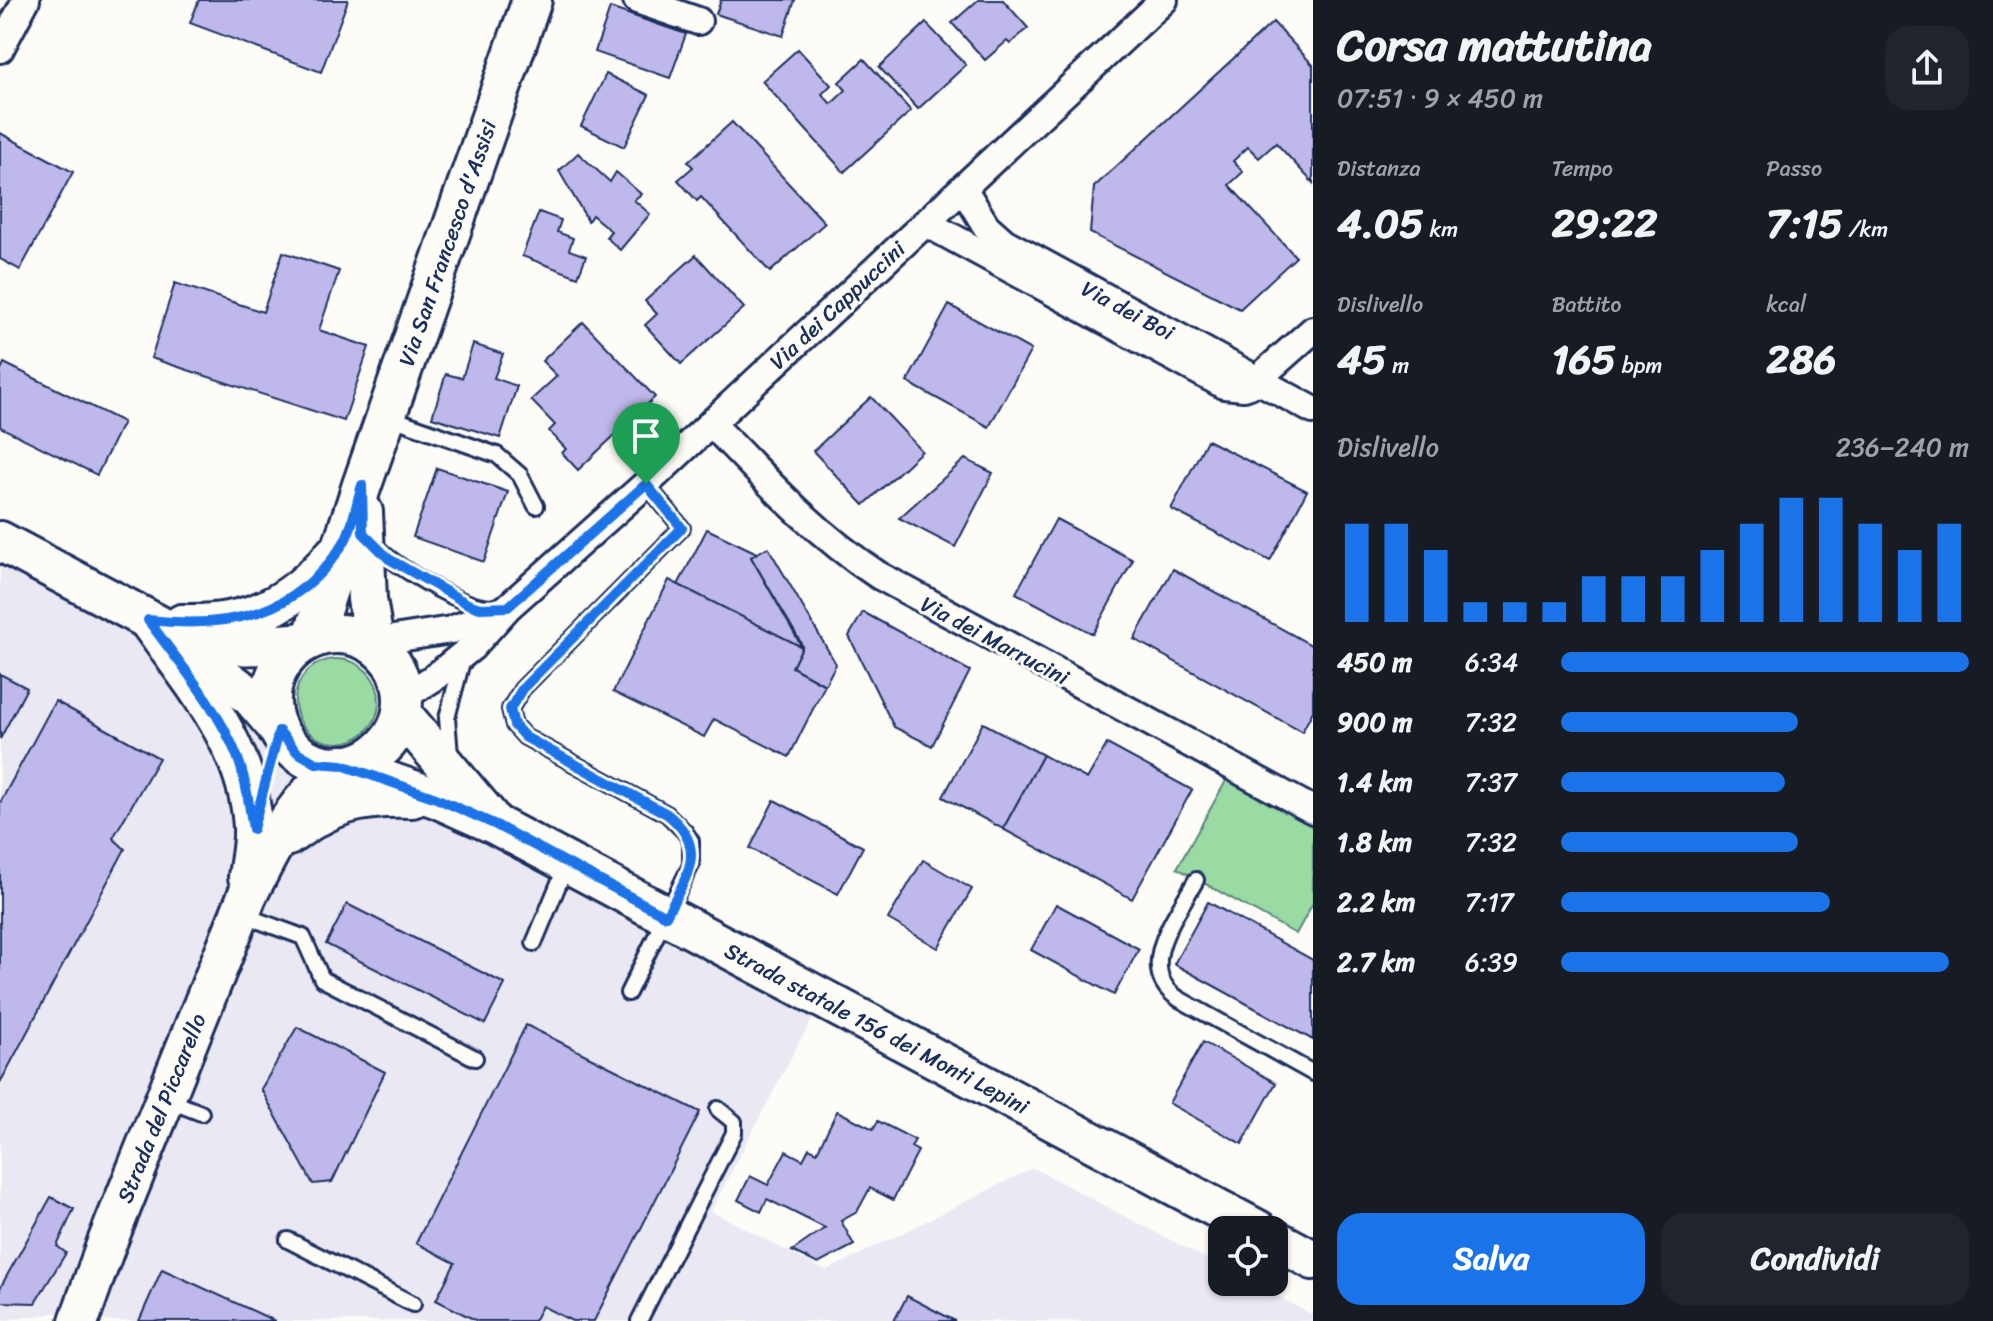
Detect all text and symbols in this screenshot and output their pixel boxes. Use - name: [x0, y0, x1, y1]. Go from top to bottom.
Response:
- text: Corsa mattutina: [1337, 6, 1652, 84]
- button: share: [1885, 26, 1969, 110]
- text: 07:51 · 9 × 450 m: [1337, 75, 1543, 121]
- street label: Via San Francesco d'Assisi: [387, 114, 508, 371]
- text: Distanza: [1337, 149, 1420, 188]
- text: Tempo: [1552, 149, 1613, 188]
- text: Passo: [1766, 149, 1822, 188]
- text: 4.05: [1337, 188, 1424, 259]
- text: 29:22: [1552, 188, 1658, 259]
- text: 7:15: [1766, 188, 1843, 259]
- text: km: [1424, 210, 1458, 249]
- text: /km: [1843, 210, 1888, 249]
- street label: Via dei Cappuccini: [760, 231, 916, 380]
- street label: Via dei Boi: [1074, 270, 1182, 352]
- text: Dislivello: [1337, 285, 1423, 324]
- text: Battito: [1552, 285, 1621, 324]
- text: kcal: [1766, 285, 1806, 324]
- text: 45: [1337, 324, 1386, 395]
- text: 165: [1552, 324, 1616, 395]
- text: 286: [1766, 324, 1836, 395]
- text: m: [1386, 346, 1409, 385]
- text: bpm: [1616, 346, 1662, 385]
- pin: [612, 402, 680, 484]
- icon: arrive: [624, 414, 668, 458]
- text: Dislivello: [1337, 424, 1439, 470]
- text: 236–240 m: [1836, 424, 1969, 470]
- street label: Via dei Marrucini: [913, 585, 1077, 697]
- text: 450 m: [1337, 639, 1412, 685]
- text: 6:34: [1465, 639, 1518, 685]
- text: 900 m: [1337, 699, 1413, 745]
- text: 7:32: [1465, 699, 1517, 745]
- text: 1.4 km: [1337, 759, 1413, 805]
- text: 7:37: [1465, 759, 1517, 805]
- text: 1.8 km: [1337, 819, 1412, 865]
- text: 7:32: [1465, 819, 1517, 865]
- text: 2.2 km: [1337, 879, 1415, 925]
- text: 7:17: [1465, 879, 1514, 925]
- street label: Strada statale 156 dei Monti Lepini: [717, 931, 1037, 1126]
- text: 2.7 km: [1337, 939, 1415, 985]
- text: 6:39: [1465, 939, 1518, 985]
- street label: Strada del Piccarello: [106, 1007, 217, 1209]
- button: Salva: [1337, 1213, 1645, 1305]
- button: Condividi: [1661, 1213, 1969, 1305]
- map controls: [1208, 1216, 1288, 1296]
- button: locate: [1208, 1216, 1288, 1296]

